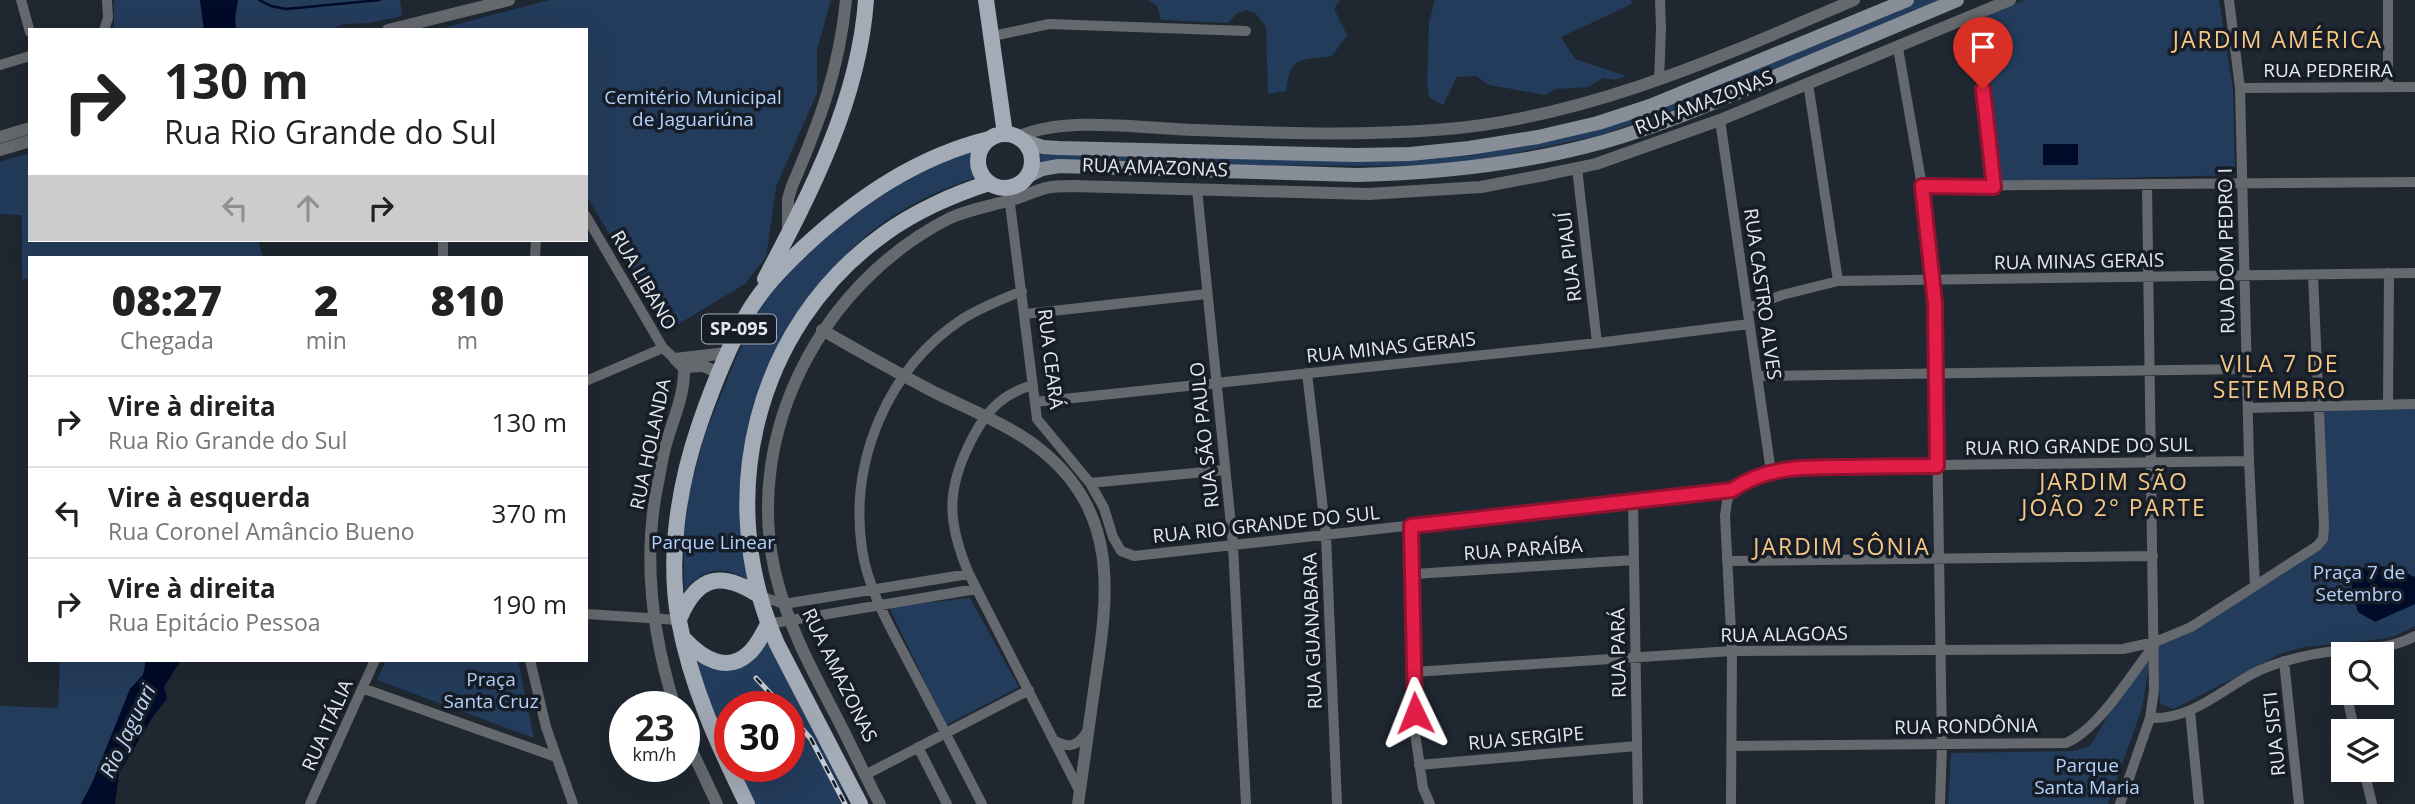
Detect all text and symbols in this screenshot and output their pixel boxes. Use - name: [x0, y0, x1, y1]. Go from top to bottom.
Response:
- pin: [1953, 17, 2013, 89]
- district label: JARDIM AMÉRICA: [2171, 23, 2383, 55]
- icon: arrive: [1964, 28, 2002, 66]
- text: 130 m: [164, 47, 309, 113]
- icon: right: [49, 56, 140, 147]
- street label: RUA PEDREIRA: [2263, 57, 2393, 83]
- street label: RUA AMAZONAS: [1631, 64, 1777, 140]
- park label: Cemitério Municipal de Jaguariúna: [604, 84, 782, 132]
- text: Rua Rio Grande do Sul: [164, 110, 497, 153]
- street label: RUA AMAZONAS: [1082, 151, 1228, 183]
- street label: RUA DOM PEDRO I: [2212, 168, 2240, 334]
- icon: left: [216, 189, 254, 227]
- icon: ahead: [289, 189, 327, 227]
- icon: right: [362, 189, 400, 227]
- street label: RUA CASTRO ALVES: [1738, 206, 1788, 382]
- street label: RUA PIAUÍ: [1551, 210, 1587, 303]
- street label: RUA LIBANO: [605, 225, 683, 335]
- street label: RUA MINAS GERAIS: [1994, 247, 2164, 275]
- text: 08:27: [112, 271, 222, 328]
- text: 2: [314, 271, 339, 328]
- text: 810: [431, 271, 504, 328]
- street label: RUA CEARÁ: [1032, 307, 1070, 411]
- road number: SP-095: [702, 314, 776, 344]
- text: Chegada: [120, 324, 214, 356]
- text: min: [306, 324, 347, 356]
- text: m: [457, 324, 478, 356]
- street label: RUA MINAS GERAIS: [1305, 325, 1477, 369]
- district label: VILA 7 DE SETEMBRO: [2213, 347, 2347, 405]
- street label: RUA SÃO PAULO: [1183, 361, 1225, 509]
- street label: RUA HOLANDA: [623, 376, 677, 512]
- text: Vire à direita: [108, 388, 276, 424]
- icon: right: [49, 403, 87, 441]
- text: 130 m: [492, 404, 567, 440]
- text: Rua Rio Grande do Sul: [108, 424, 347, 456]
- street label: RUA RIO GRANDE DO SUL: [1965, 431, 2193, 461]
- district label: JARDIM SÃO JOÃO 2° PARTE: [2019, 465, 2207, 523]
- text: Vire à esquerda: [108, 479, 310, 515]
- icon: left: [49, 494, 87, 532]
- text: 370 m: [492, 495, 567, 531]
- street label: RUA RIO GRANDE DO SUL: [1151, 499, 1381, 549]
- text: Rua Coronel Amâncio Bueno: [108, 515, 415, 547]
- park label: Parque Linear: [651, 529, 775, 555]
- district label: JARDIM SÔNIA: [1751, 530, 1931, 562]
- street label: RUA PARAÍBA: [1463, 532, 1583, 566]
- street label: RUA GUANABARA: [1296, 552, 1328, 710]
- park label: Praça 7 de Setembro: [2313, 559, 2405, 607]
- text: Vire à direita: [108, 570, 276, 606]
- icon: right: [49, 585, 87, 623]
- text: 190 m: [492, 586, 567, 622]
- street label: RUA AMAZONAS: [796, 604, 884, 746]
- text: Rua Epitácio Pessoa: [108, 606, 321, 638]
- street label: RUA PARÁ: [1604, 608, 1632, 698]
- street label: RUA ALAGOAS: [1720, 620, 1848, 648]
- map controls: [2331, 642, 2394, 782]
- button: search: [2331, 642, 2394, 705]
- park label: Praça Santa Cruz: [443, 666, 539, 714]
- street label: RUA ITÁLIA: [295, 675, 359, 775]
- position arrow: [1378, 676, 1452, 750]
- water label: Rio Jaguari: [92, 679, 162, 782]
- speed limit sign: 30: [714, 691, 805, 782]
- street label: RUA SISTI: [2257, 691, 2291, 777]
- text: 23: [634, 704, 675, 751]
- street label: RUA RONDÔNIA: [1894, 712, 2038, 740]
- button: layers: [2331, 719, 2394, 782]
- street label: RUA SERGIPE: [1467, 720, 1585, 756]
- text: km/h: [633, 742, 676, 766]
- park label: Parque Santa Maria: [2034, 752, 2140, 800]

